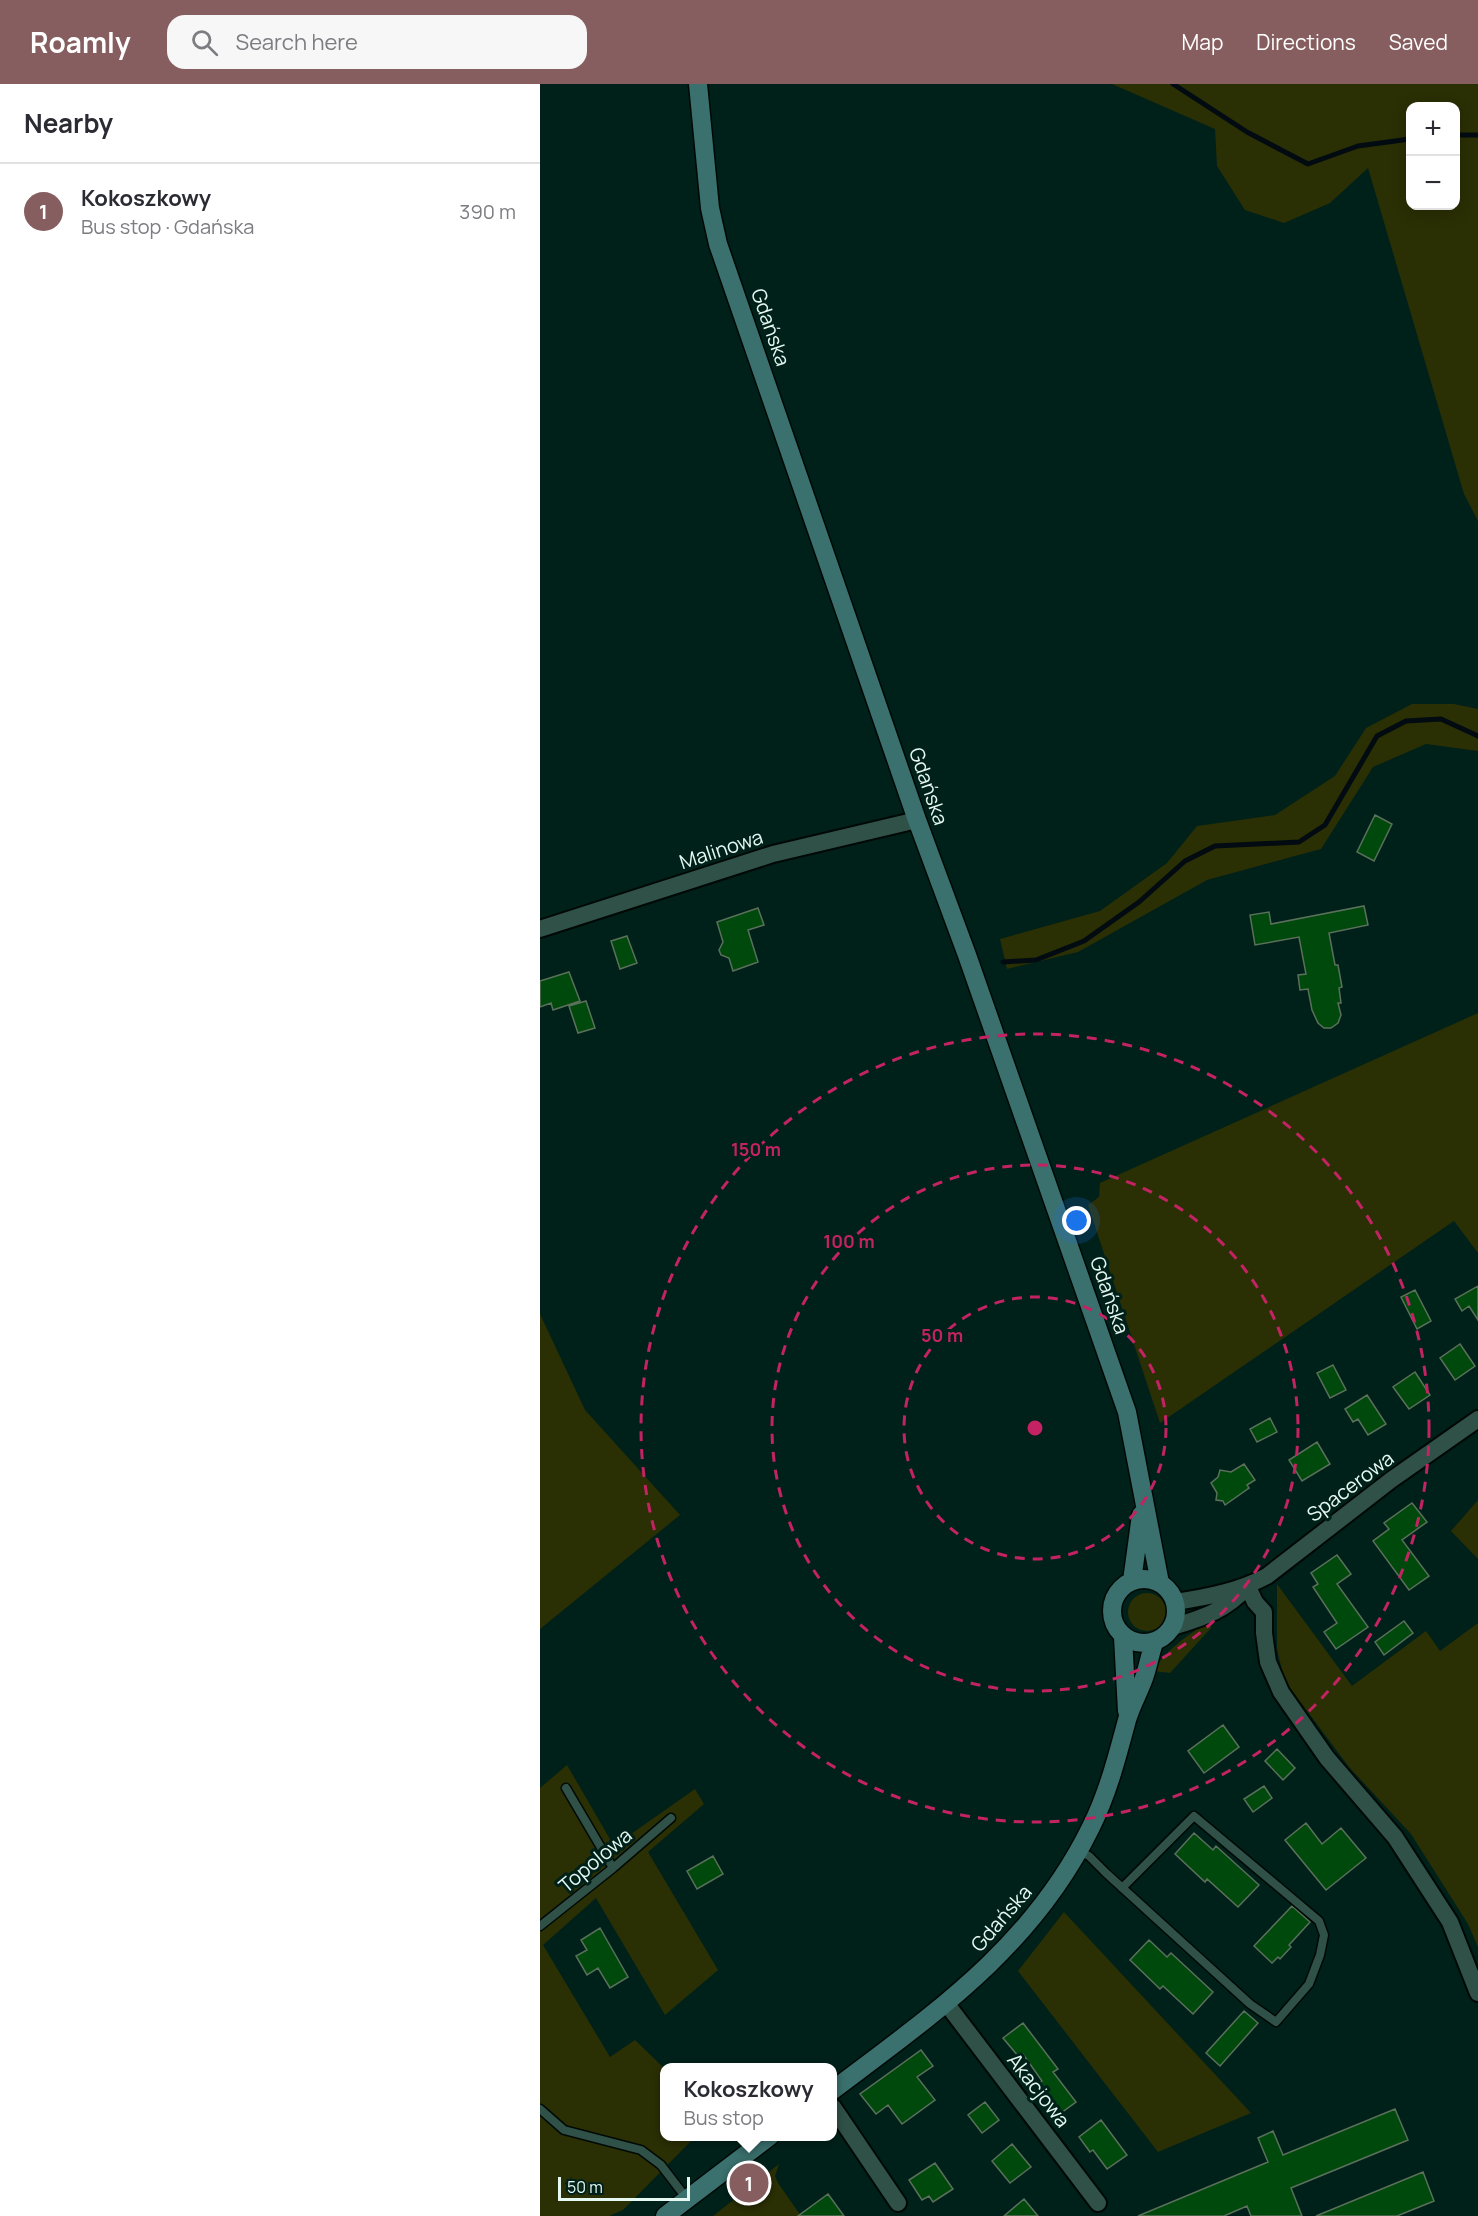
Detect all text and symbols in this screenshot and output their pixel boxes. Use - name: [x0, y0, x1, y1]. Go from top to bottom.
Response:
- search box: [167, 15, 587, 69]
- text: Roamly: [30, 23, 131, 61]
- icon: search: [188, 26, 221, 59]
- text: Search here: [236, 27, 358, 57]
- text: Map: [1182, 28, 1223, 56]
- text: Directions: [1256, 28, 1356, 56]
- text: Saved: [1389, 28, 1448, 56]
- map controls: [1406, 102, 1460, 210]
- button: +: [1406, 102, 1460, 156]
- text: Nearby: [24, 105, 113, 141]
- button: −: [1406, 156, 1460, 210]
- text: Kokoszkowy: [81, 183, 211, 213]
- text: 1: [39, 198, 48, 225]
- text: 390 m: [459, 198, 516, 225]
- text: Bus stop · Gdańska: [81, 213, 254, 240]
- street label: Gdańska: [745, 285, 797, 369]
- street label: Gdańska: [903, 744, 955, 828]
- street label: Malinowa: [676, 823, 766, 875]
- text: 150 m: [731, 1137, 781, 1161]
- your location: [1062, 1206, 1091, 1235]
- text: 100 m: [823, 1229, 875, 1253]
- street label: Gdańska: [1084, 1253, 1136, 1337]
- text: 50 m: [921, 1323, 963, 1347]
- centre of rings: [1025, 1418, 1045, 1438]
- street label: Spacerowa: [1301, 1445, 1399, 1527]
- street label: Topolowa: [553, 1821, 637, 1899]
- street label: Gdańska: [964, 1879, 1038, 1957]
- street label: Akacjowa: [1002, 2047, 1076, 2133]
- popup: [660, 2063, 837, 2141]
- text: Kokoszkowy: [683, 2074, 814, 2104]
- text: Bus stop: [683, 2104, 764, 2131]
- pin: 1: [730, 2160, 768, 2206]
- scale bar: [558, 2174, 690, 2202]
- text: 50 m: [567, 2176, 603, 2198]

